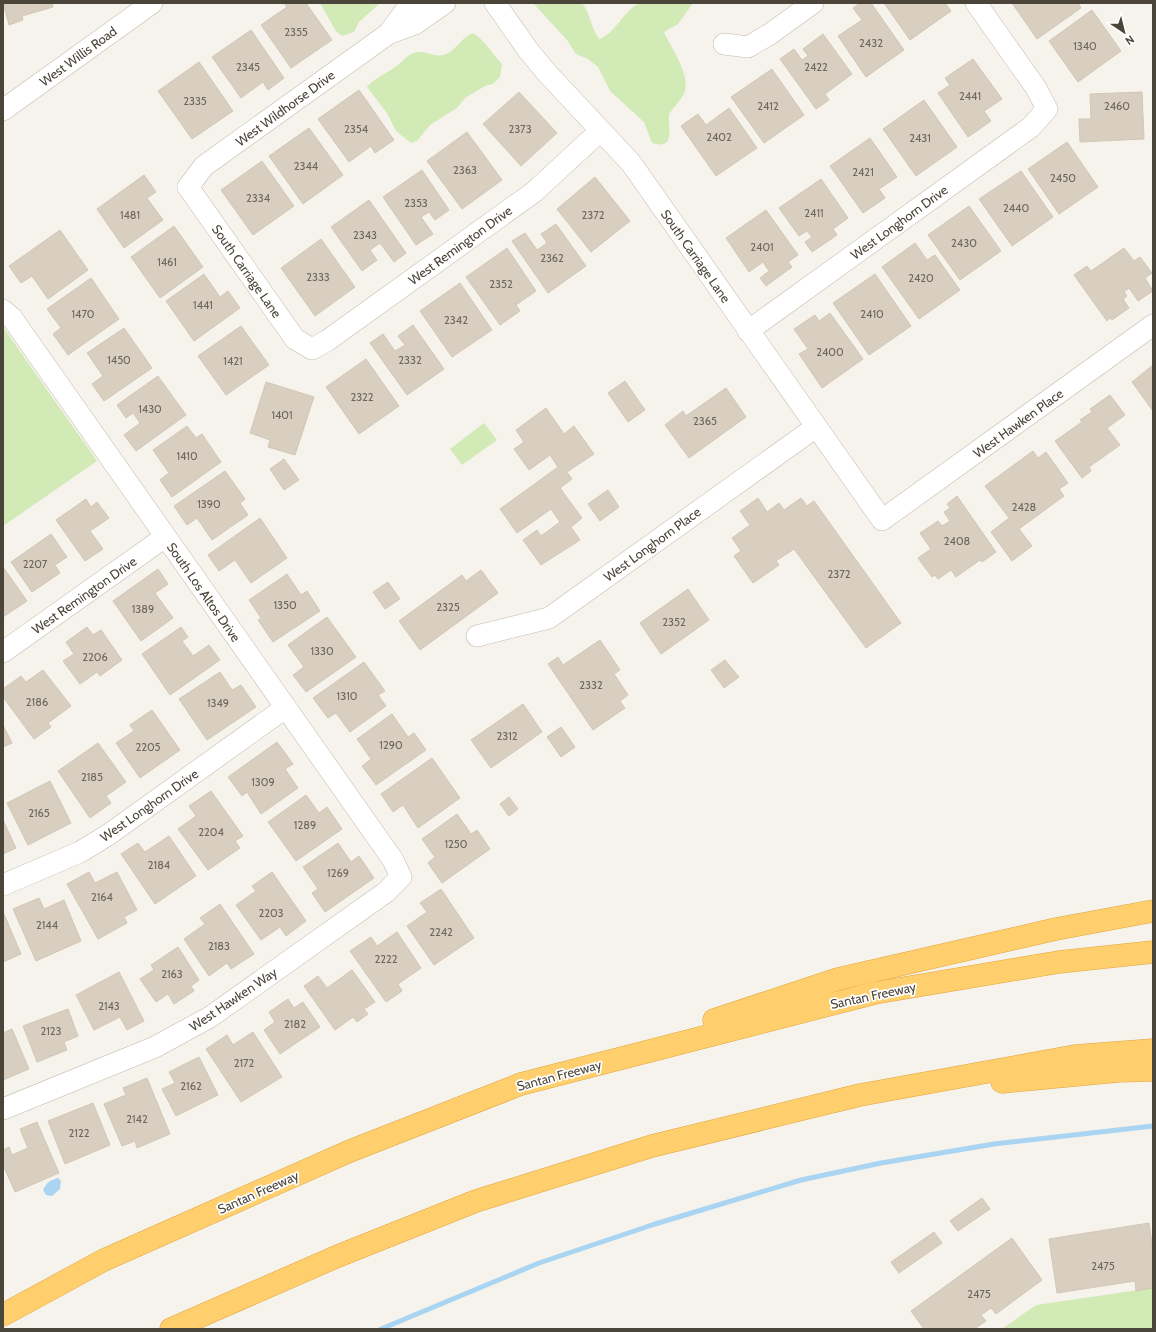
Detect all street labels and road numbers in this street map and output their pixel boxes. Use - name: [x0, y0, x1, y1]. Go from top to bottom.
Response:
- street label: West Willis Road: [36, 23, 120, 89]
- street label: West Wildhorse Drive: [232, 66, 338, 149]
- street label: West Longhorn Drive: [847, 181, 951, 263]
- street label: West Remington Drive: [405, 202, 515, 288]
- street label: South Carriage Lane: [658, 206, 734, 306]
- street label: South Carriage Lane: [209, 221, 285, 321]
- street label: West Hawken Place: [970, 385, 1066, 461]
- street label: West Longhorn Place: [600, 503, 704, 585]
- street label: South Los Altos Drive: [164, 539, 244, 645]
- street label: West Remington Drive: [29, 553, 140, 637]
- street label: West Longhorn Drive: [97, 765, 201, 845]
- street label: West Hawken Way: [186, 963, 280, 1034]
- street label: Santan Freeway: [829, 978, 918, 1012]
- street label: Santan Freeway: [515, 1056, 604, 1094]
- street label: Santan Freeway: [215, 1167, 301, 1217]

